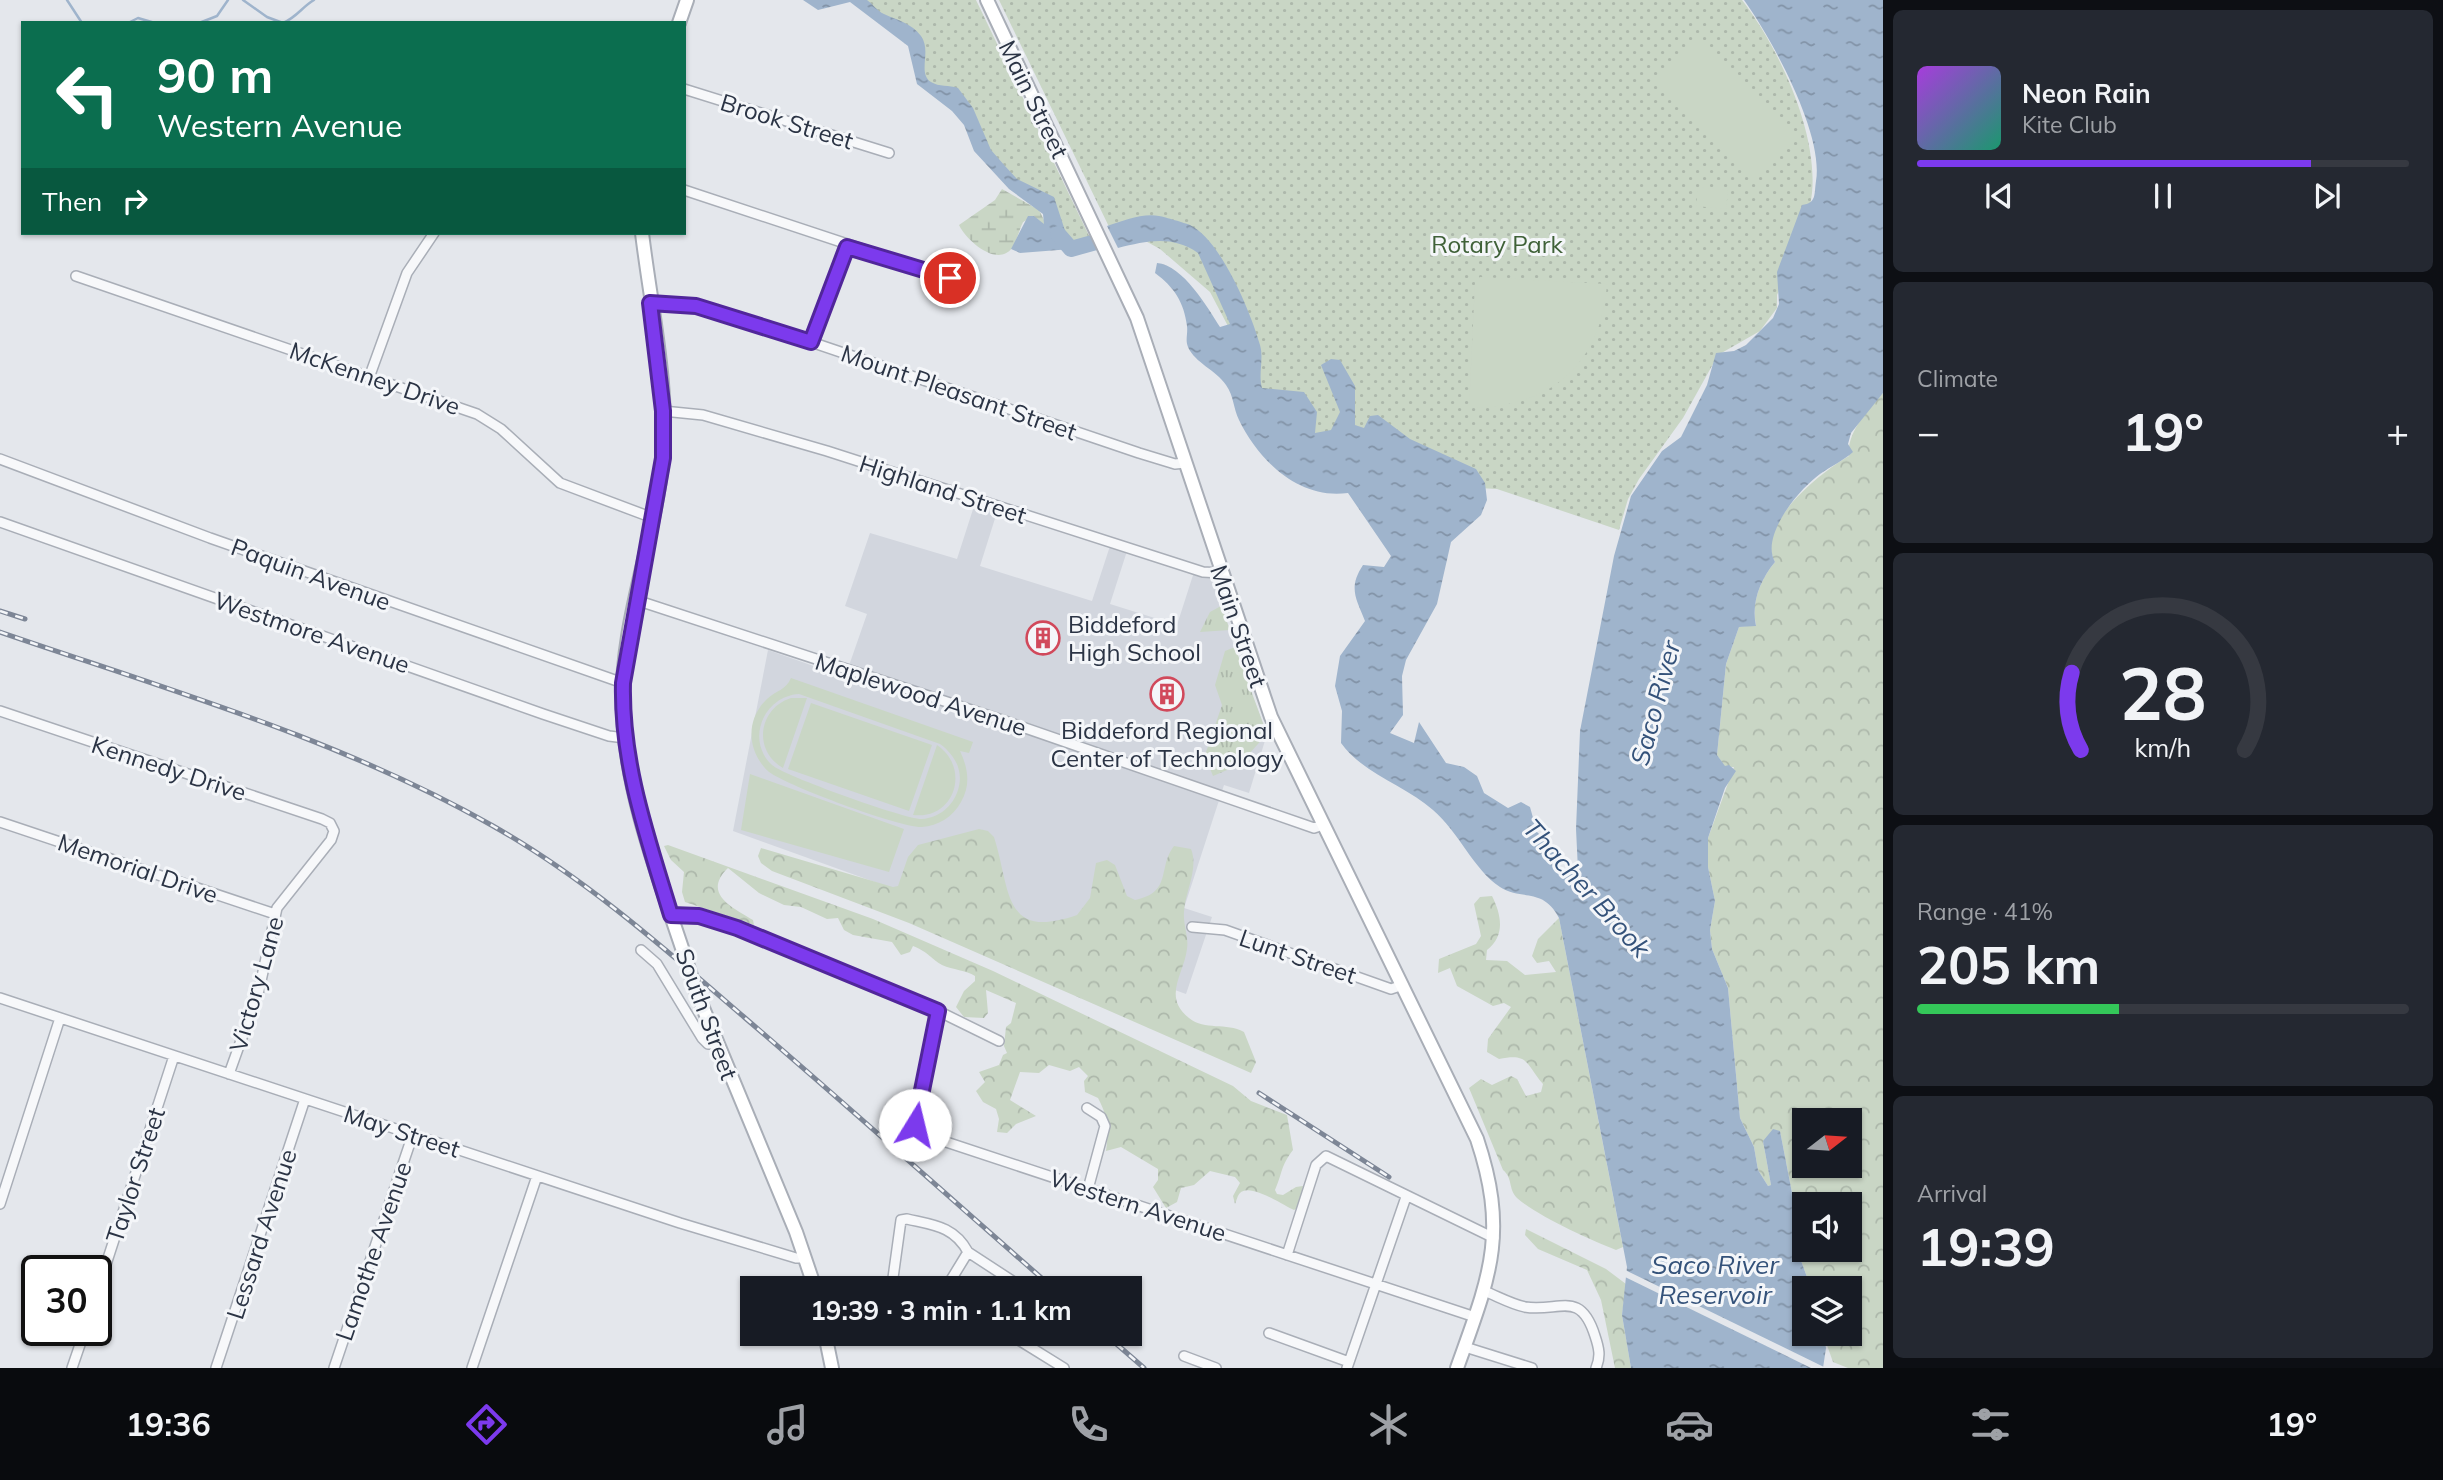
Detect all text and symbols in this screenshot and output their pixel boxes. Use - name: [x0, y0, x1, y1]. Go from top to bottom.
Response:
- street label: Main Street: [993, 35, 1075, 163]
- text: 90 m: [157, 44, 273, 105]
- icon: left: [42, 49, 133, 140]
- text: Neon Rain: [2022, 77, 2151, 110]
- street label: Brook Street: [717, 87, 857, 155]
- text: Western Avenue: [157, 105, 402, 145]
- text: Kite Club: [2022, 110, 2117, 139]
- icon: previous: [1980, 177, 2018, 215]
- icon: pause: [2144, 177, 2182, 215]
- icon: next: [2308, 177, 2346, 215]
- icon: right: [116, 182, 154, 220]
- text: Then: [42, 185, 102, 218]
- park label: Rotary Park: [1431, 229, 1563, 259]
- pin: [920, 248, 980, 308]
- icon: arrive: [931, 259, 969, 297]
- street label: McKenney Drive: [286, 335, 464, 421]
- street label: Mount Pleasant Street: [837, 338, 1081, 446]
- text: Climate: [1917, 364, 1998, 393]
- text: 19°: [2122, 399, 2204, 464]
- text: −: [1917, 408, 1940, 456]
- text: +: [2386, 408, 2409, 456]
- street label: Highland Street: [856, 448, 1030, 530]
- street label: Paquin Avenue: [227, 531, 395, 617]
- street label: Main Street: [1204, 561, 1274, 691]
- street label: Westmore Avenue: [210, 584, 414, 680]
- place label: Biddeford High School: [1068, 609, 1201, 667]
- building icon: Biddeford High School: [1024, 619, 1062, 657]
- water label: Saco River: [1623, 636, 1688, 769]
- street label: Maplewood Avenue: [812, 646, 1030, 742]
- text: 28: [2119, 647, 2207, 738]
- building icon: Biddeford Regional Center of Technology: [1148, 675, 1186, 713]
- place label: Biddeford Regional Center of Technology: [1050, 715, 1284, 773]
- street label: Kennedy Drive: [88, 729, 250, 807]
- text: km/h: [2135, 732, 2191, 763]
- water label: Thacher Brook: [1516, 812, 1658, 965]
- street label: Memorial Drive: [54, 827, 222, 909]
- text: Range · 41%: [1917, 897, 2053, 926]
- street label: Victory Lane: [222, 913, 290, 1055]
- street label: Lunt Street: [1236, 922, 1360, 990]
- text: 205 km: [1917, 932, 2100, 997]
- street label: South Street: [669, 944, 745, 1084]
- position arrow: [878, 1088, 952, 1162]
- street label: May Street: [340, 1098, 464, 1164]
- street label: Taylor Street: [99, 1104, 171, 1246]
- north arrow: [1792, 1108, 1862, 1178]
- map controls: [1792, 1108, 1862, 1346]
- street label: Lessard Avenue: [219, 1145, 303, 1323]
- street label: Lamothe Avenue: [328, 1157, 418, 1345]
- street label: Western Avenue: [1046, 1162, 1230, 1248]
- text: Arrival: [1917, 1179, 1987, 1208]
- button: sound: [1792, 1192, 1862, 1262]
- text: 19:39: [1917, 1214, 2055, 1279]
- water label: Saco River Reservoir: [1651, 1248, 1780, 1311]
- speed limit sign: 30: [21, 1255, 112, 1346]
- button: layers: [1792, 1276, 1862, 1346]
- text: 19:39 · 3 min · 1.1 km: [810, 1294, 1072, 1327]
- icon: directions: [462, 1400, 511, 1449]
- icon: music: [763, 1400, 812, 1449]
- icon: phone: [1064, 1400, 1113, 1449]
- icon: climate: [1364, 1400, 1413, 1449]
- icon: car: [1665, 1400, 1714, 1449]
- icon: filters: [1966, 1400, 2015, 1449]
- text: 19:36: [126, 1404, 211, 1444]
- text: 19°: [2267, 1404, 2317, 1444]

